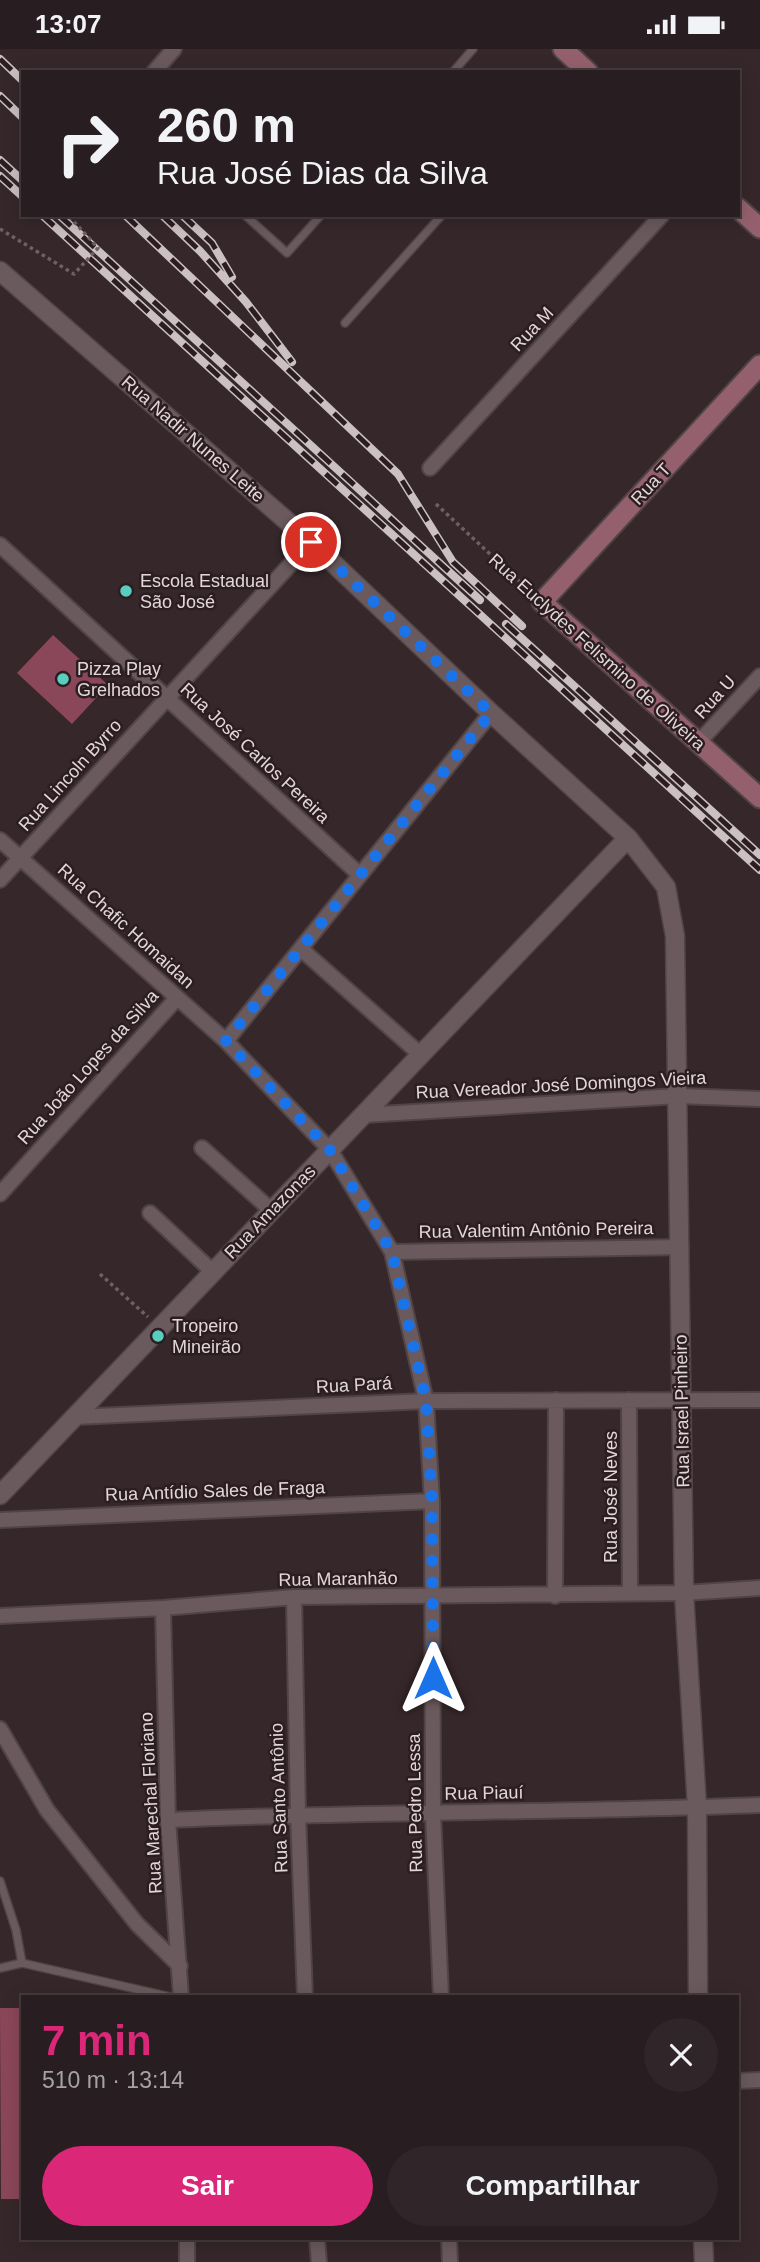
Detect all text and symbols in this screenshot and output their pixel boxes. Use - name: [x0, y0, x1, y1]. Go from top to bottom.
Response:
- text: 13:07: [35, 9, 102, 39]
- icon: right: [42, 98, 133, 189]
- text: 260 m: [157, 98, 296, 152]
- text: Rua José Dias da Silva: [157, 155, 488, 191]
- street label: Rua M: [507, 303, 557, 355]
- street label: Rua Nadir Nunes Leite: [118, 372, 268, 506]
- street label: Rua T: [627, 459, 675, 509]
- pin: [281, 512, 341, 572]
- icon: arrive: [292, 523, 330, 561]
- street label: Rua Euclydes Felismino de Oliveira: [485, 550, 710, 755]
- place label: Escola Estadual São José: [140, 571, 269, 612]
- marker: Escola Estadual São José: [118, 583, 134, 599]
- place label: Pizza Play Grelhados: [77, 659, 161, 700]
- marker: Pizza Play Grelhados: [55, 671, 71, 687]
- street label: Rua U: [690, 671, 740, 723]
- street label: Rua José Carlos Pereira: [176, 679, 334, 828]
- street label: Rua Lincoln Byrro: [15, 715, 125, 835]
- street label: Rua Chafic Homaidan: [54, 860, 198, 992]
- street label: Rua João Lopes da Silva: [14, 985, 163, 1148]
- street label: Rua Vereador José Domingos Vieira: [415, 1067, 708, 1103]
- street label: Rua Amazonas: [220, 1161, 320, 1263]
- street label: Rua Valentim Antônio Pereira: [418, 1218, 655, 1242]
- place label: Tropeiro Mineirão: [172, 1316, 241, 1357]
- marker: Tropeiro Mineirão: [150, 1328, 166, 1344]
- street label: Rua Israel Pinheiro: [671, 1334, 693, 1488]
- street label: Rua Pará: [316, 1373, 393, 1397]
- street label: Rua José Neves: [601, 1431, 621, 1563]
- street label: Rua Antídio Sales de Fraga: [105, 1477, 326, 1505]
- street label: Rua Maranhão: [278, 1568, 398, 1590]
- position arrow: [396, 1641, 470, 1715]
- street label: Rua Marechal Floriano: [136, 1712, 166, 1894]
- street label: Rua Santo Antônio: [266, 1723, 292, 1873]
- street label: Rua Pedro Lessa: [404, 1732, 426, 1873]
- street label: Rua Piauí: [444, 1782, 524, 1804]
- text: 7 min: [42, 2017, 152, 2064]
- button: close: [644, 2018, 718, 2092]
- text: 510 m · 13:14: [42, 2067, 184, 2093]
- button: Sair: [42, 2146, 373, 2226]
- button: Compartilhar: [387, 2146, 718, 2226]

